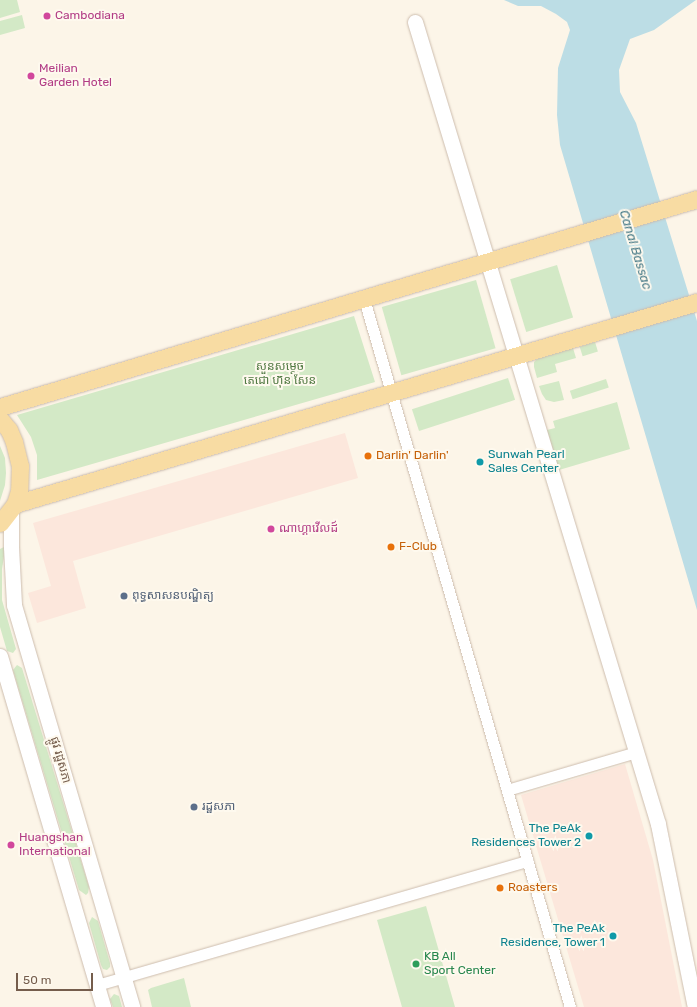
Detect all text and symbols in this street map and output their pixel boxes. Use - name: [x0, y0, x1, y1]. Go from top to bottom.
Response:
- place label: Cambodiana: [55, 9, 125, 23]
- marker: Cambodiana: [42, 11, 52, 21]
- place label: Meilian Garden Hotel: [39, 62, 112, 90]
- marker: Meilian Garden Hotel: [26, 71, 36, 81]
- water label: Canal Bassac: [615, 208, 655, 292]
- park label: សួនសម្តេច តេជោ ហ៊ុន សែន: [244, 360, 316, 388]
- place label: Sunwah Pearl Sales Center: [488, 448, 565, 476]
- place label: Darlin' Darlin': [376, 449, 449, 463]
- marker: Darlin' Darlin': [363, 451, 373, 461]
- marker: Sunwah Pearl Sales Center: [475, 457, 485, 467]
- place label: ណាហ្គាវើលដ៍: [279, 522, 338, 536]
- marker: ណាហ្គាវើលដ៍: [266, 524, 276, 534]
- place label: F-Club: [399, 540, 437, 554]
- marker: F-Club: [386, 542, 396, 552]
- place label: ពុទ្ធសាសនបណ្ឌិត្យ: [132, 589, 214, 603]
- marker: ពុទ្ធសាសនបណ្ឌិត្យ: [119, 591, 129, 601]
- street label: ផ្លូវ រដ្ឋសភា: [46, 735, 74, 785]
- place label: រដ្ឋសភា: [202, 800, 235, 814]
- marker: រដ្ឋសភា: [189, 802, 199, 812]
- place label: The PeAk Residences Tower 2: [471, 822, 581, 850]
- place label: Huangshan International: [19, 831, 91, 859]
- marker: The PeAk Residences Tower 2: [584, 831, 594, 841]
- marker: Huangshan International: [6, 840, 16, 850]
- place label: Roasters: [508, 881, 558, 895]
- marker: Roasters: [495, 883, 505, 893]
- place label: The PeAk Residence, Tower 1: [500, 922, 605, 950]
- marker: The PeAk Residence, Tower 1: [608, 931, 618, 941]
- place label: KB All Sport Center: [424, 950, 496, 978]
- marker: KB All Sport Center: [411, 959, 421, 969]
- scale bar: [18, 965, 95, 991]
- text: 50 m: [23, 973, 51, 987]

